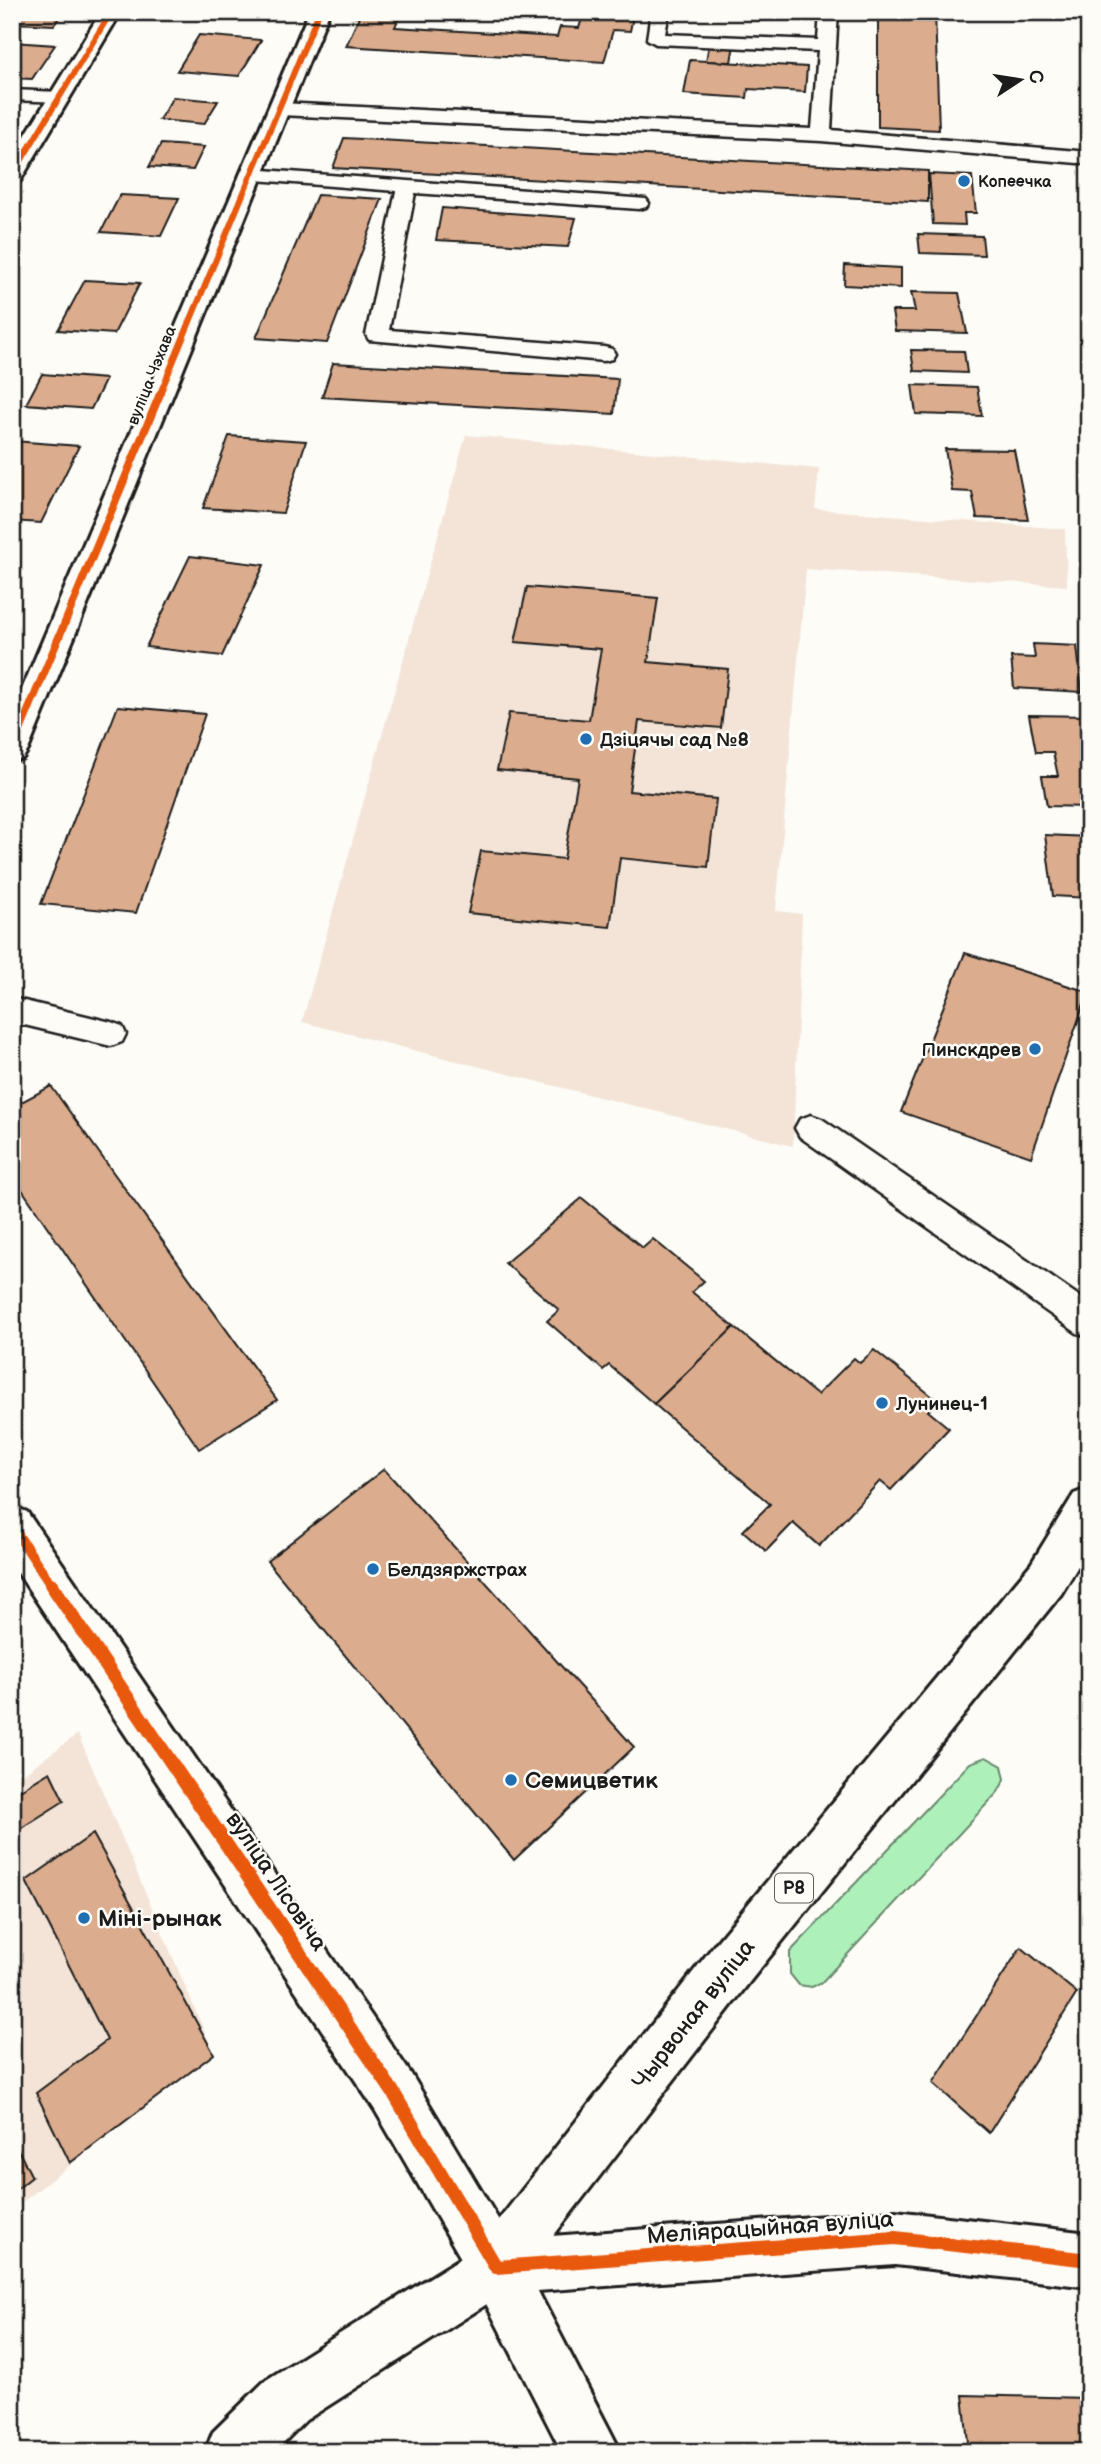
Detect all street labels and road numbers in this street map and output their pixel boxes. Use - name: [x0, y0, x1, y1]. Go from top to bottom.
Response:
- street label: вуліца Чэхава: [124, 323, 181, 428]
- street label: вуліца Лісовіча: [219, 1807, 333, 1957]
- road number: Р8: [775, 1874, 813, 1902]
- street label: Чырвоная вуліца: [626, 1934, 761, 2095]
- street label: Меліярацыйная вуліца: [646, 2205, 895, 2251]

